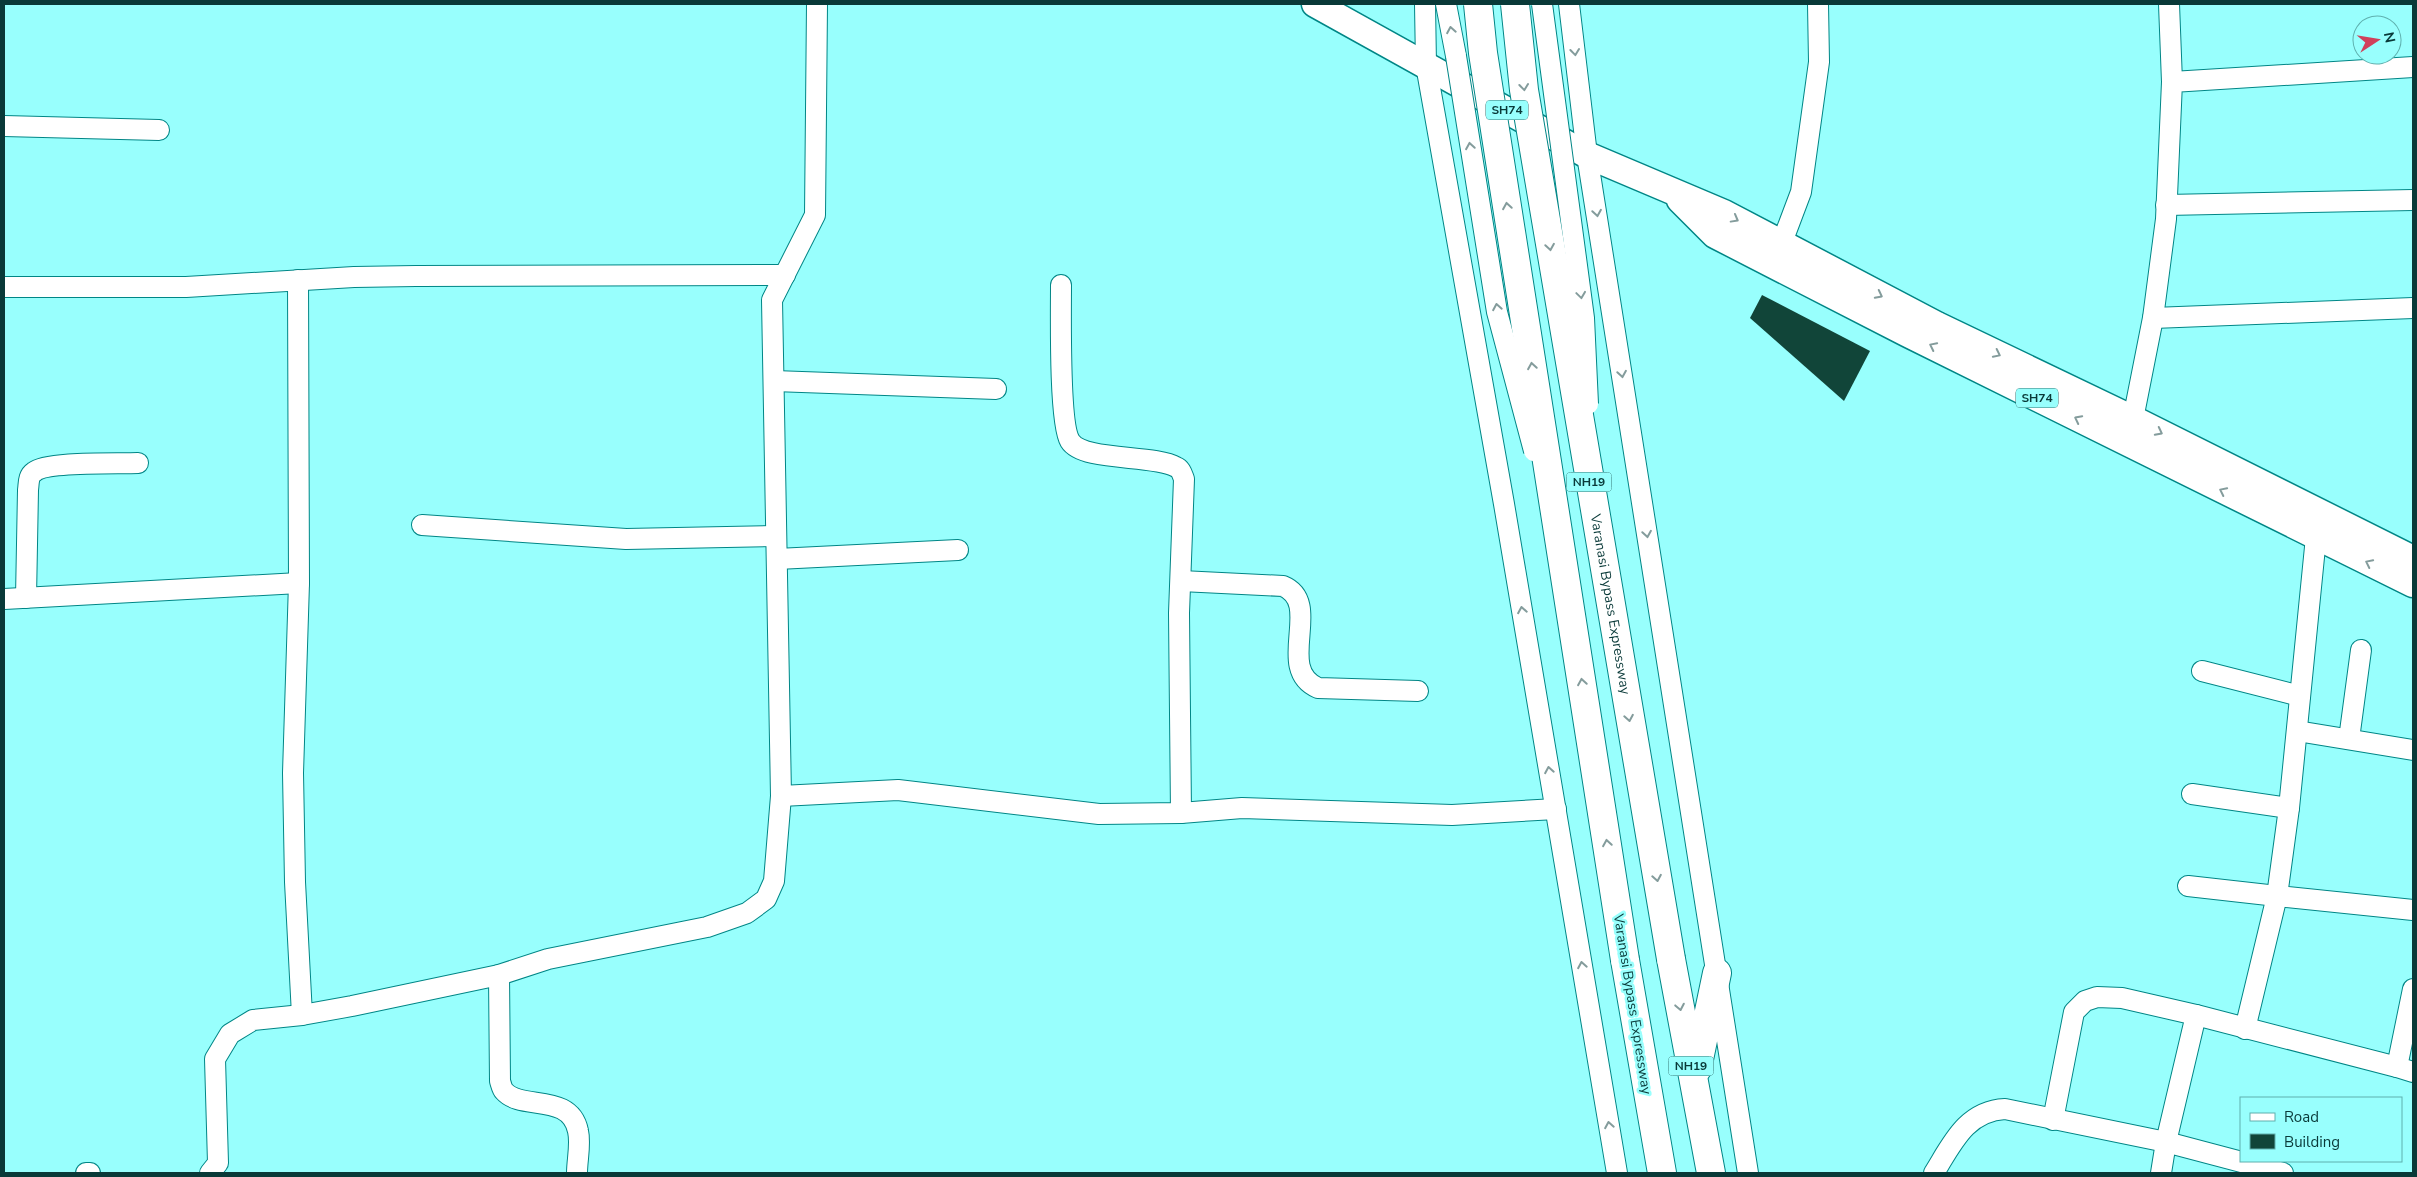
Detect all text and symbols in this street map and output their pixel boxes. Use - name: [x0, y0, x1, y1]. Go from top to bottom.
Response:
- north arrow: [2352, 15, 2402, 65]
- one-way arrow: [1446, 25, 1456, 34]
- text: N: [2379, 30, 2400, 45]
- one-way arrow: [1569, 48, 1580, 56]
- one-way arrow: [1518, 83, 1529, 91]
- road number: SH74: [1486, 100, 1528, 120]
- one-way arrow: [1466, 142, 1476, 151]
- one-way arrow: [1503, 201, 1513, 210]
- one-way arrow: [1591, 209, 1601, 217]
- one-way arrow: [1730, 213, 1739, 223]
- one-way arrow: [1544, 244, 1555, 252]
- one-way arrow: [1874, 289, 1883, 299]
- one-way arrow: [1575, 291, 1585, 299]
- one-way arrow: [1492, 302, 1502, 311]
- one-way arrow: [1929, 342, 1938, 352]
- one-way arrow: [1991, 348, 2000, 358]
- one-way arrow: [1528, 362, 1538, 371]
- one-way arrow: [1616, 370, 1627, 378]
- road number: SH74: [2016, 388, 2058, 408]
- one-way arrow: [2074, 414, 2083, 425]
- one-way arrow: [2154, 426, 2163, 436]
- road number: NH19: [1566, 472, 1612, 492]
- one-way arrow: [2220, 487, 2229, 497]
- street label: Varanasi Bypass Expressway: [1586, 512, 1635, 697]
- one-way arrow: [1642, 530, 1652, 538]
- one-way arrow: [2366, 559, 2375, 569]
- one-way arrow: [1517, 606, 1528, 614]
- one-way arrow: [1577, 678, 1587, 687]
- one-way arrow: [1624, 714, 1634, 723]
- one-way arrow: [1545, 766, 1555, 775]
- one-way arrow: [1602, 839, 1613, 847]
- one-way arrow: [1651, 874, 1661, 883]
- street label: Varanasi Bypass Expressway: [1609, 912, 1656, 1096]
- one-way arrow: [1578, 961, 1588, 969]
- one-way arrow: [1674, 1003, 1684, 1012]
- road number: NH19: [1668, 1056, 1714, 1076]
- legend: [2240, 1097, 2402, 1162]
- text: Road: [2284, 1107, 2319, 1127]
- one-way arrow: [1605, 1121, 1615, 1130]
- text: Building: [2284, 1132, 2340, 1152]

